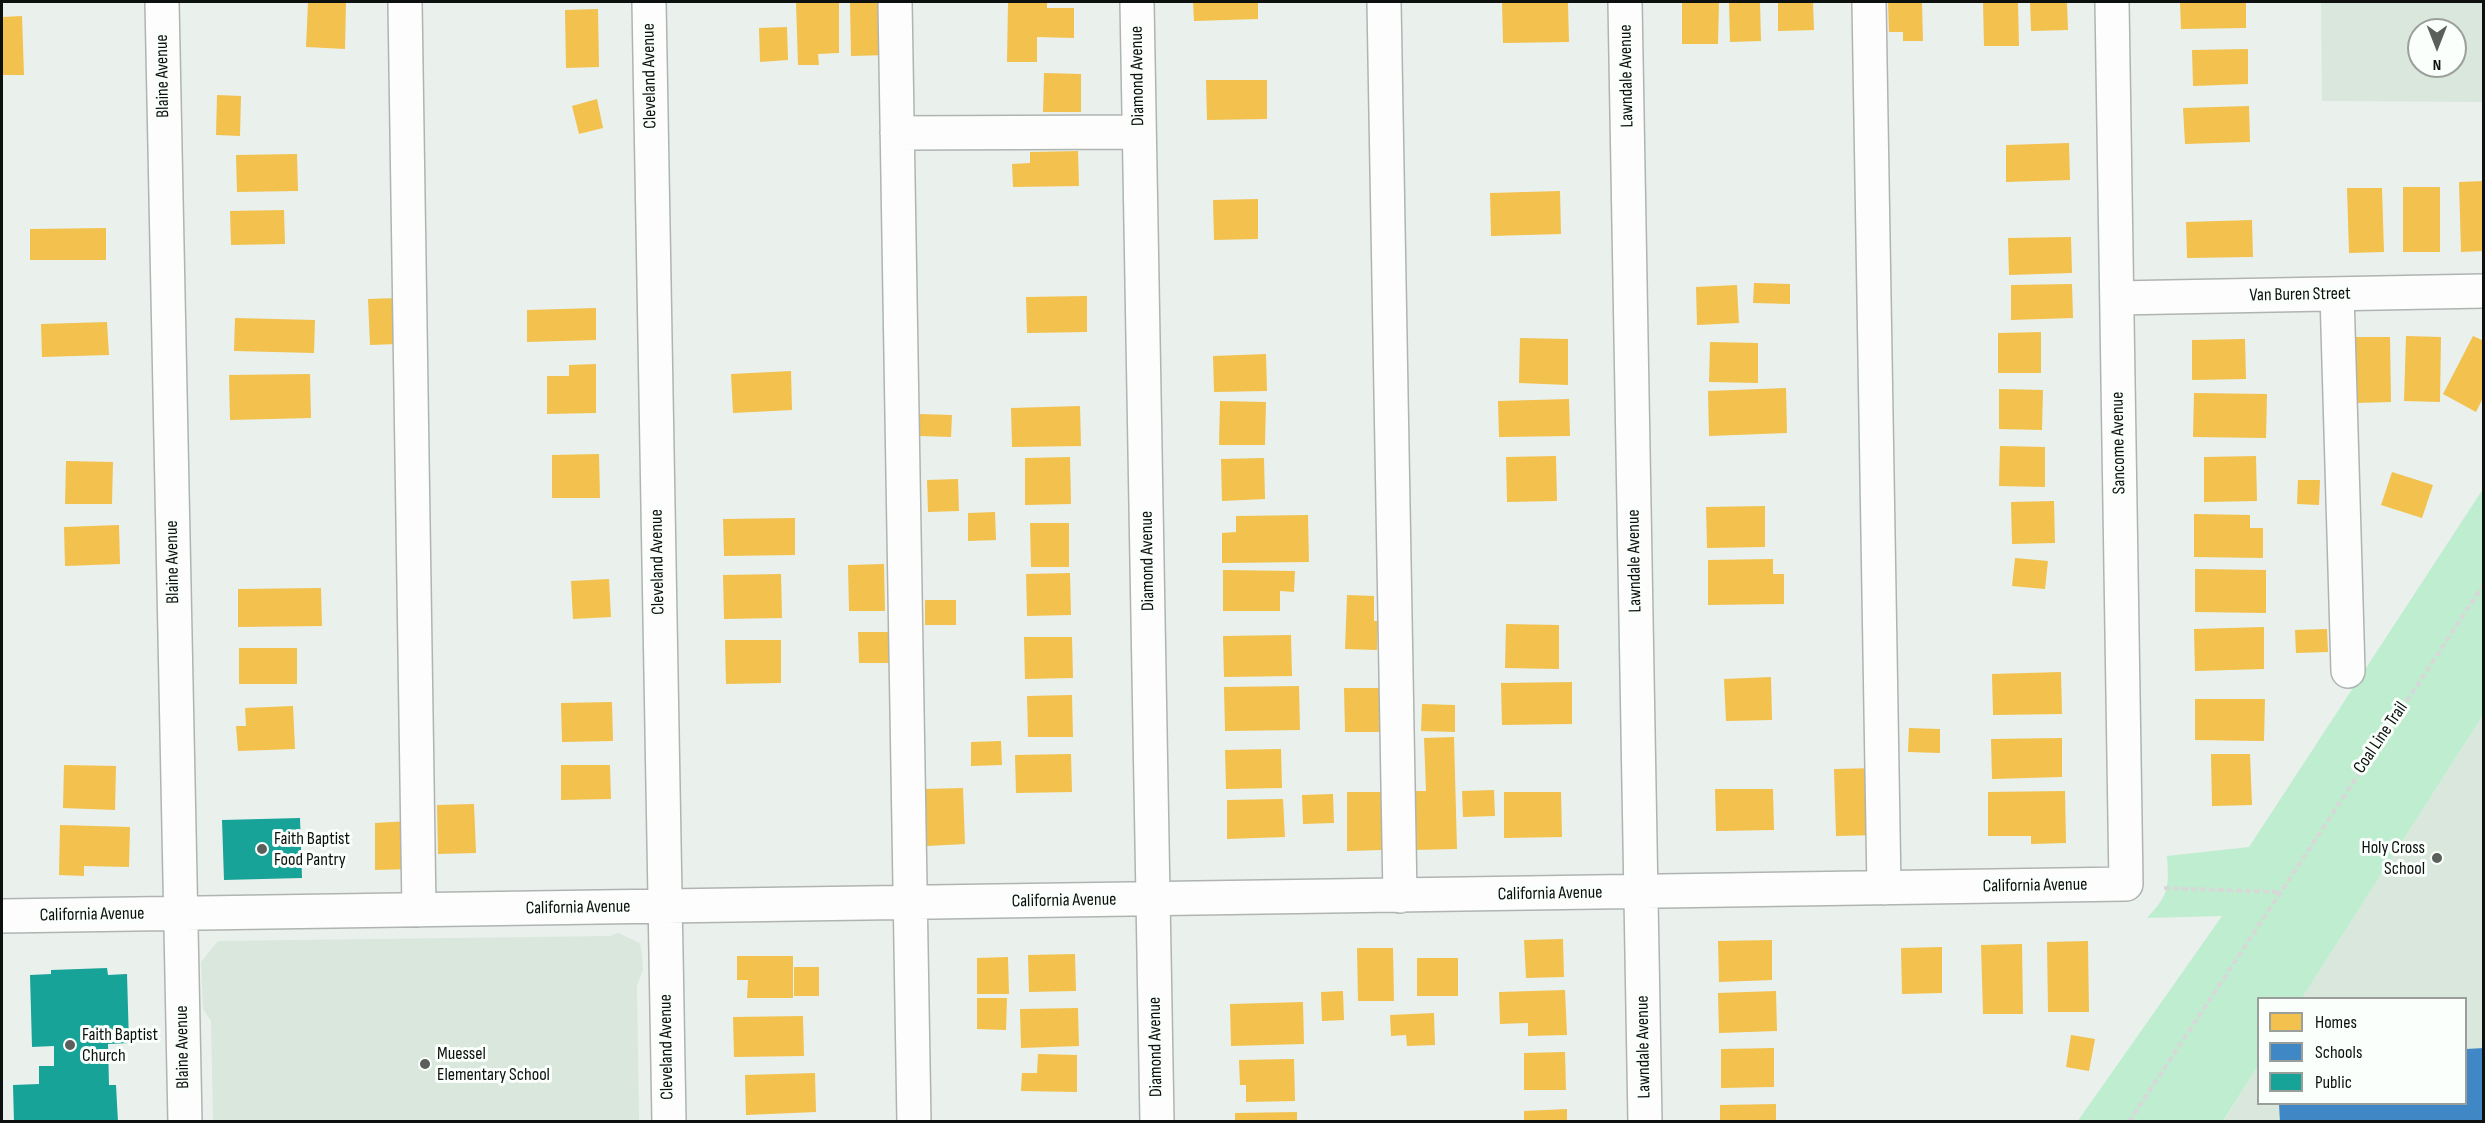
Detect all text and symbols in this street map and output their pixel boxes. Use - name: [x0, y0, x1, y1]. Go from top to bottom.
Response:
- north arrow: [2407, 18, 2467, 78]
- street label: Cleveland Avenue: [638, 23, 662, 129]
- street label: Lawndale Avenue: [1615, 24, 1639, 128]
- street label: Diamond Avenue: [1126, 26, 1150, 126]
- street label: Blaine Avenue: [151, 34, 175, 118]
- text: N: [2433, 55, 2441, 74]
- street label: Van Buren Street: [2249, 283, 2351, 307]
- street label: Sancome Avenue: [2107, 392, 2131, 494]
- street label: Cleveland Avenue: [646, 509, 670, 615]
- street label: Lawndale Avenue: [1623, 509, 1647, 613]
- street label: Diamond Avenue: [1136, 511, 1160, 611]
- street label: Blaine Avenue: [161, 520, 185, 604]
- street label: Coal Line Trail: [2349, 698, 2413, 778]
- place label: Faith Baptist Food Pantry: [274, 828, 350, 870]
- place label: Holy Cross School: [2361, 837, 2425, 880]
- marker: Faith Baptist Food Pantry: [255, 842, 269, 856]
- marker: Holy Cross School: [2430, 851, 2444, 865]
- street label: California Avenue: [1982, 874, 2088, 898]
- street label: California Avenue: [1497, 882, 1603, 906]
- street label: California Avenue: [1011, 889, 1117, 913]
- street label: California Avenue: [525, 896, 631, 920]
- street label: California Avenue: [39, 903, 145, 927]
- street label: Cleveland Avenue: [655, 994, 679, 1100]
- street label: Lawndale Avenue: [1632, 995, 1656, 1099]
- street label: Diamond Avenue: [1144, 997, 1168, 1097]
- legend: [2257, 997, 2467, 1105]
- street label: Blaine Avenue: [171, 1005, 195, 1089]
- text: Homes: [2315, 1012, 2357, 1033]
- place label: Faith Baptist Church: [82, 1024, 158, 1066]
- marker: Faith Baptist Church: [63, 1038, 77, 1052]
- text: Schools: [2315, 1042, 2362, 1063]
- place label: Muessel Elementary School: [437, 1043, 550, 1086]
- marker: Muessel Elementary School: [418, 1057, 432, 1071]
- text: Public: [2315, 1072, 2352, 1093]

